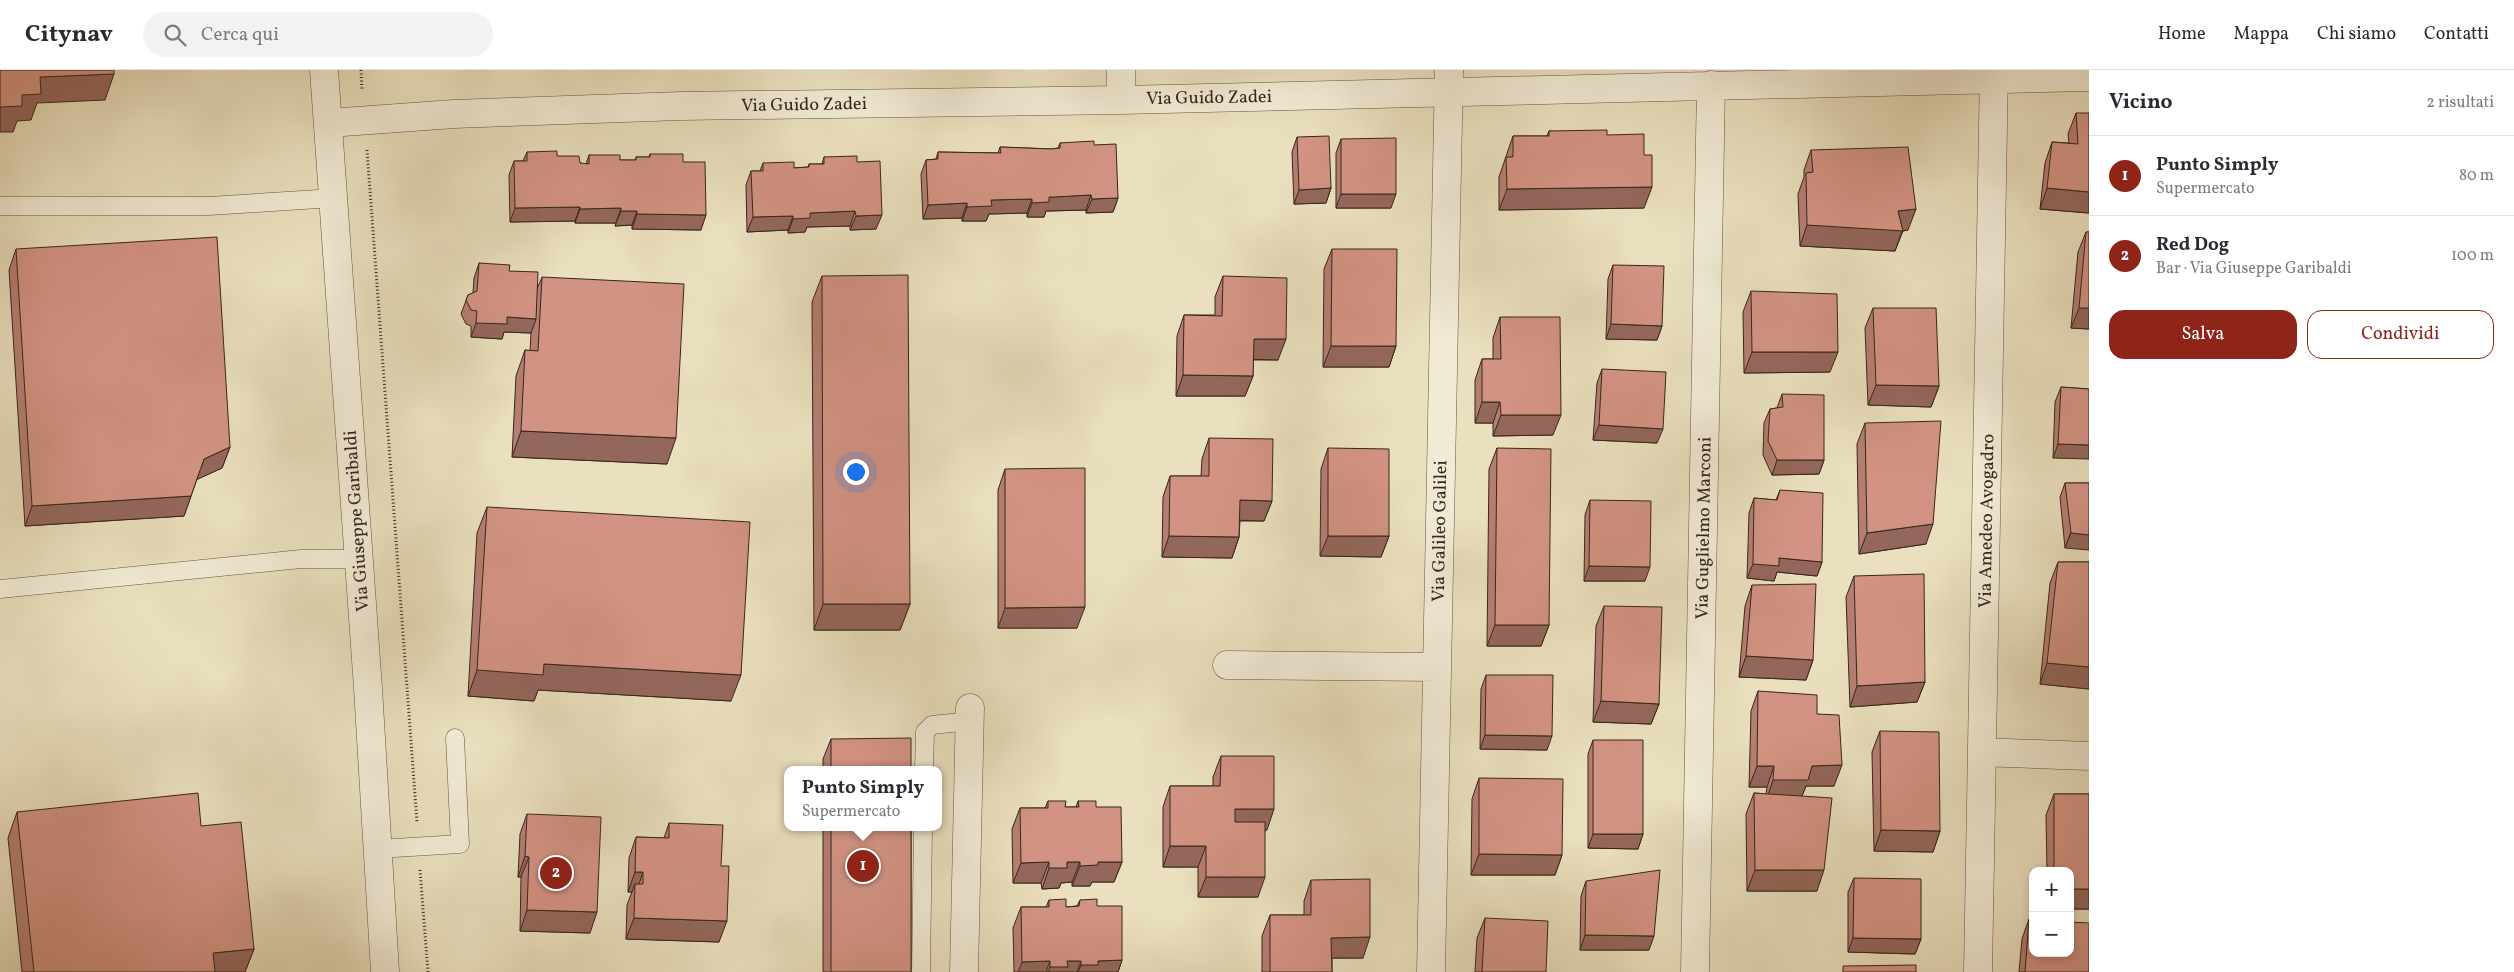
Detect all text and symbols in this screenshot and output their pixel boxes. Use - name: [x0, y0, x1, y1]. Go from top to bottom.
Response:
- search box: [143, 12, 493, 57]
- text: Citynav: [25, 18, 113, 52]
- icon: search: [161, 21, 189, 49]
- text: Cerca qui: [201, 22, 279, 48]
- text: Home: [2158, 22, 2206, 47]
- text: Mappa: [2234, 22, 2289, 47]
- text: Chi siamo: [2317, 22, 2396, 47]
- text: Contatti: [2424, 22, 2489, 47]
- street label: Via Guido Zadei: [1146, 85, 1272, 112]
- text: Vicino: [2109, 88, 2173, 117]
- street label: Via Guido Zadei: [741, 92, 867, 119]
- text: 2 risultati: [2426, 92, 2494, 114]
- text: Punto Simply: [2156, 152, 2279, 178]
- text: 1: [2122, 165, 2128, 187]
- text: 80 m: [2459, 165, 2494, 187]
- text: Supermercato: [2156, 178, 2255, 200]
- text: Red Dog: [2156, 232, 2229, 258]
- text: 2: [2121, 245, 2129, 267]
- text: 100 m: [2451, 245, 2494, 267]
- text: Bar · Via Giuseppe Garibaldi: [2156, 258, 2351, 280]
- button: Salva: [2109, 310, 2297, 359]
- button: Condividi: [2307, 310, 2494, 359]
- street label: Via Giuseppe Garibaldi: [339, 429, 376, 613]
- street label: Via Amedeo Avogadro: [1973, 434, 2002, 608]
- street label: Via Guglielmo Marconi: [1690, 436, 1719, 620]
- your location: [843, 459, 869, 485]
- street label: Via Galileo Galilei: [1427, 460, 1454, 602]
- popup: [784, 766, 942, 831]
- text: Punto Simply: [802, 775, 924, 801]
- text: Supermercato: [802, 801, 900, 823]
- pin: 1: [847, 847, 879, 885]
- pin: 2: [540, 854, 572, 892]
- map controls: [2029, 867, 2074, 957]
- button: +: [2029, 867, 2074, 912]
- button: −: [2029, 912, 2074, 957]

